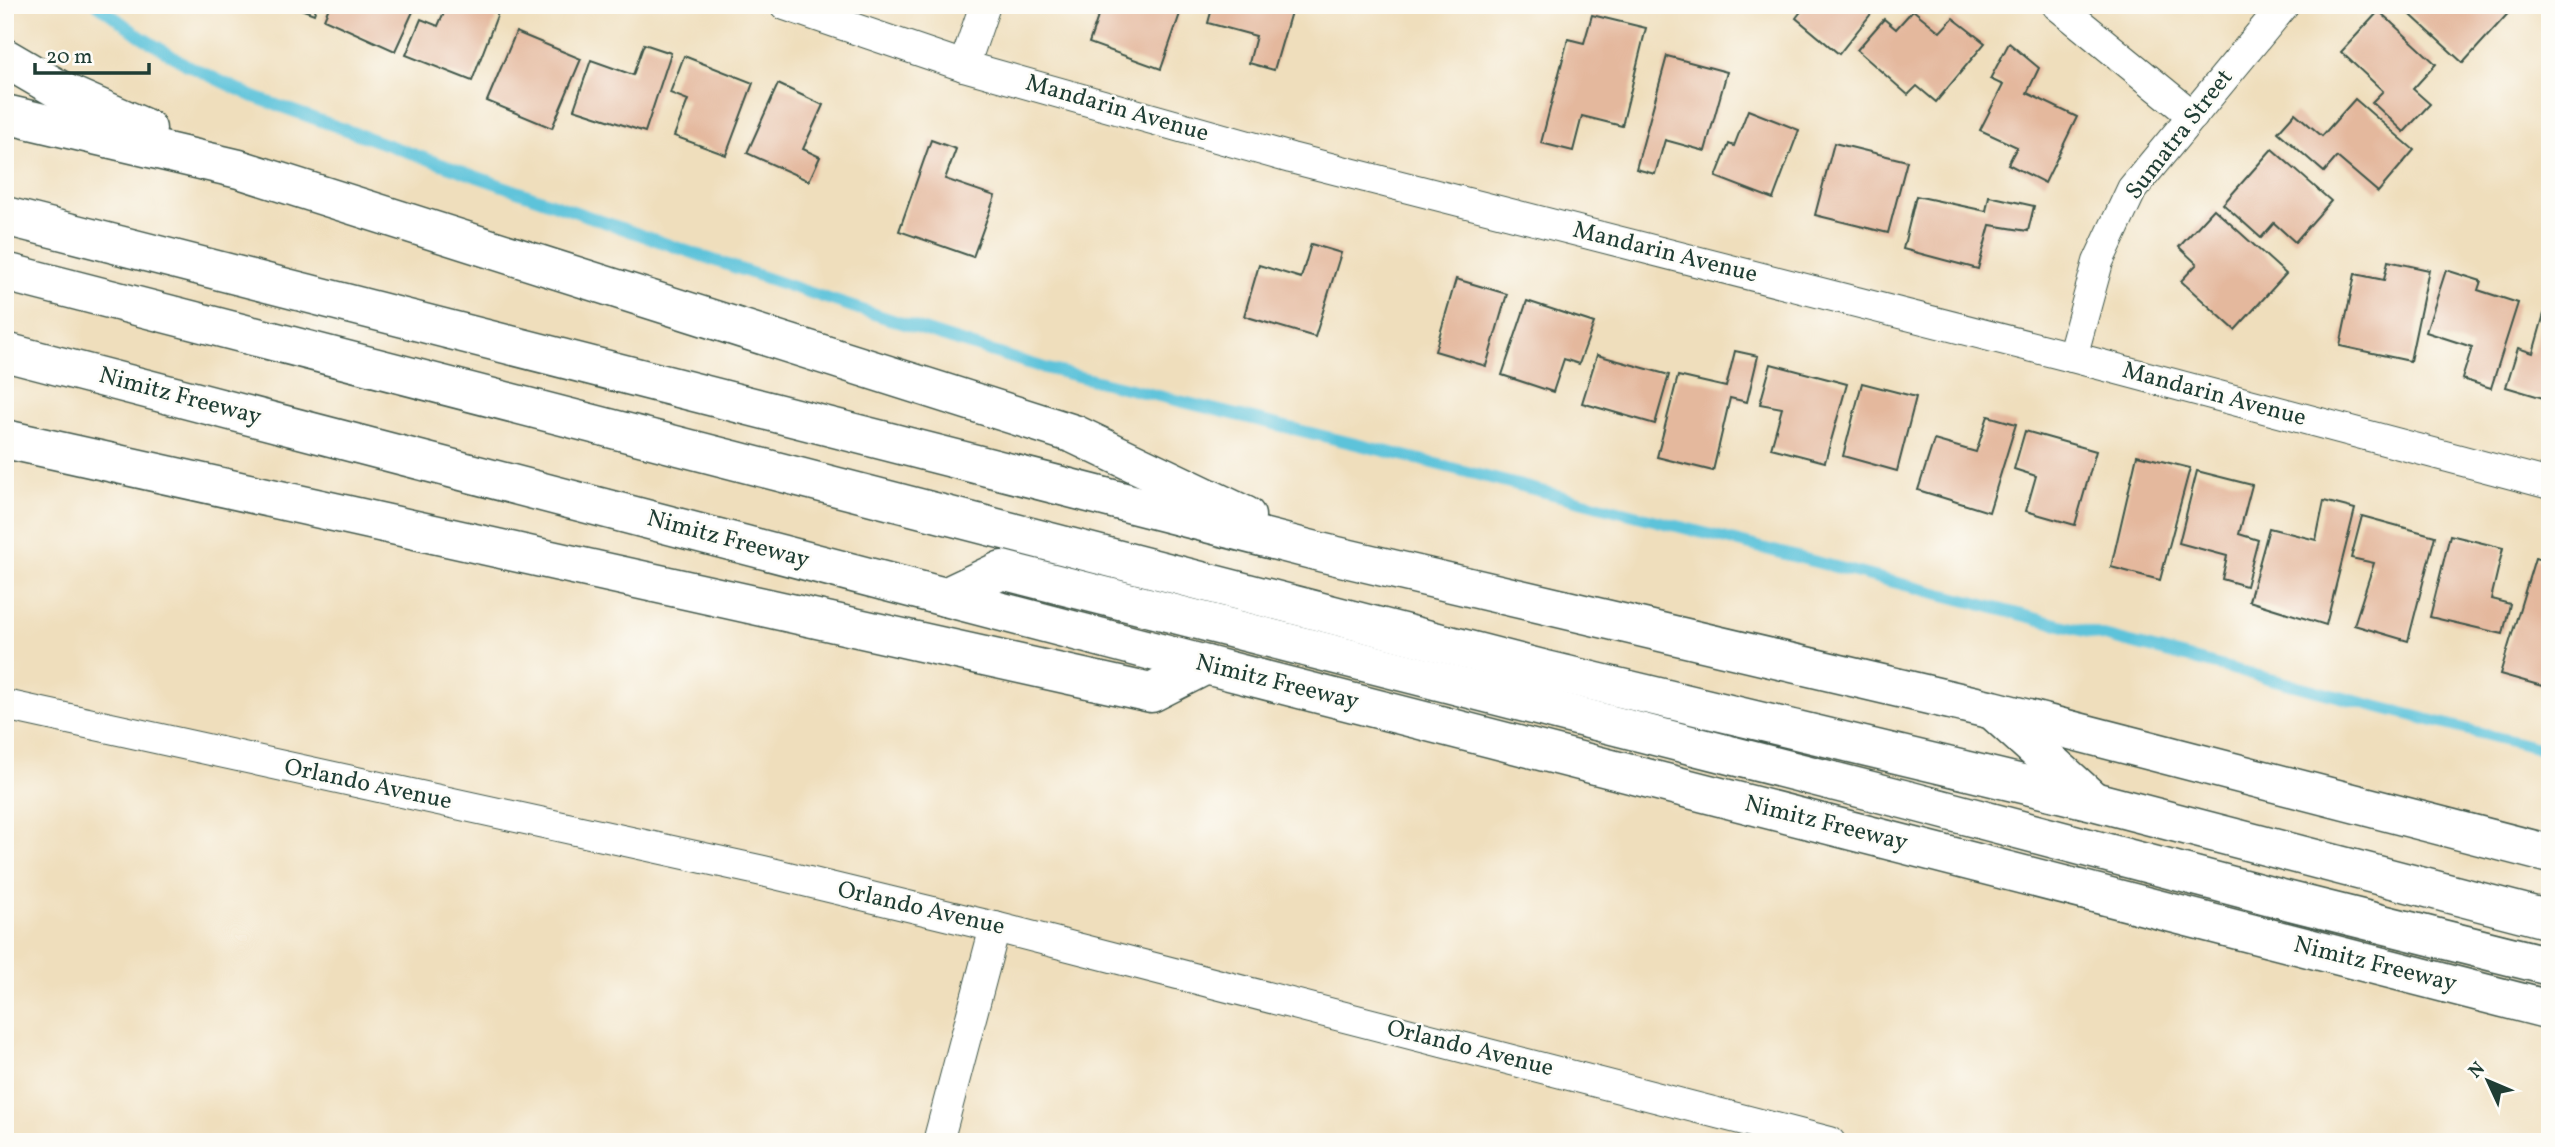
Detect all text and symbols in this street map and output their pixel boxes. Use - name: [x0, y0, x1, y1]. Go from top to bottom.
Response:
- scale bar: [35, 32, 149, 76]
- text: 20 m: [46, 43, 92, 72]
- street label: Sumatra Street: [2118, 62, 2242, 208]
- street label: Mandarin Avenue: [1021, 67, 1213, 151]
- street label: Mandarin Avenue: [1569, 214, 1761, 292]
- street label: Mandarin Avenue: [2118, 354, 2310, 436]
- street label: Nimitz Freeway: [95, 359, 265, 435]
- street label: Nimitz Freeway: [643, 502, 813, 578]
- street label: Nimitz Freeway: [1192, 646, 1362, 720]
- street label: Orlando Avenue: [281, 751, 455, 819]
- street label: Nimitz Freeway: [1741, 787, 1911, 861]
- street label: Orlando Avenue: [834, 873, 1008, 945]
- street label: Nimitz Freeway: [2290, 928, 2460, 1002]
- street label: Orlando Avenue: [1383, 1012, 1557, 1086]
- north arrow: [2454, 1046, 2524, 1116]
- text: N: [2463, 1056, 2491, 1085]

